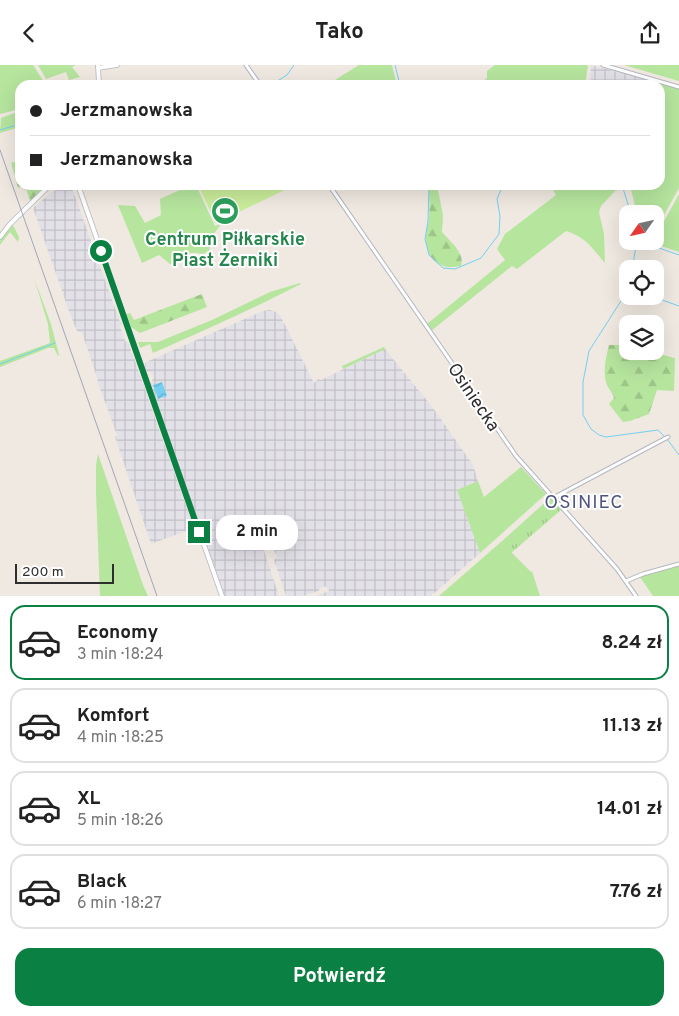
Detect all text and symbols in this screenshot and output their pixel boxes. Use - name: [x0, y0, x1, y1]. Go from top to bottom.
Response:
- icon: back: [15, 19, 43, 47]
- text: Tako: [315, 19, 364, 46]
- icon: share: [636, 19, 664, 47]
- text: Jerzmanowska: [60, 99, 193, 123]
- text: Jerzmanowska: [60, 148, 193, 172]
- sports icon: Centrum Piłkarskie Piast Żerniki: [210, 196, 240, 226]
- north arrow: [619, 205, 664, 250]
- map controls: [619, 205, 664, 360]
- place label: Centrum Piłkarskie Piast Żerniki: [145, 229, 305, 273]
- route start: [90, 240, 112, 262]
- button: locate: [619, 260, 664, 305]
- button: layers: [619, 315, 664, 360]
- street label: Osiniecka: [441, 359, 504, 437]
- district label: OSINIEC: [544, 491, 624, 515]
- callout: 2 min: [216, 515, 299, 549]
- route end: [188, 521, 210, 543]
- text: 2 min: [236, 522, 278, 542]
- scale bar: [15, 561, 114, 584]
- text: 200 m: [22, 564, 64, 581]
- icon: car: [17, 620, 62, 665]
- text: Economy: [77, 621, 158, 645]
- text: 8.24 zł: [601, 631, 662, 655]
- text: 3 min · 18:24: [77, 645, 163, 665]
- icon: car: [17, 703, 62, 748]
- text: Komfort: [77, 704, 149, 728]
- text: 11.13 zł: [602, 714, 662, 738]
- text: 4 min · 18:25: [77, 728, 164, 748]
- icon: car: [17, 786, 62, 831]
- text: XL: [77, 787, 100, 811]
- text: 14.01 zł: [597, 797, 662, 821]
- text: 5 min · 18:26: [77, 811, 164, 831]
- icon: car: [17, 869, 62, 914]
- text: Black: [77, 870, 127, 894]
- text: 7.76 zł: [610, 880, 662, 904]
- text: 6 min · 18:27: [77, 894, 162, 914]
- button: Potwierdź: [15, 948, 664, 1006]

